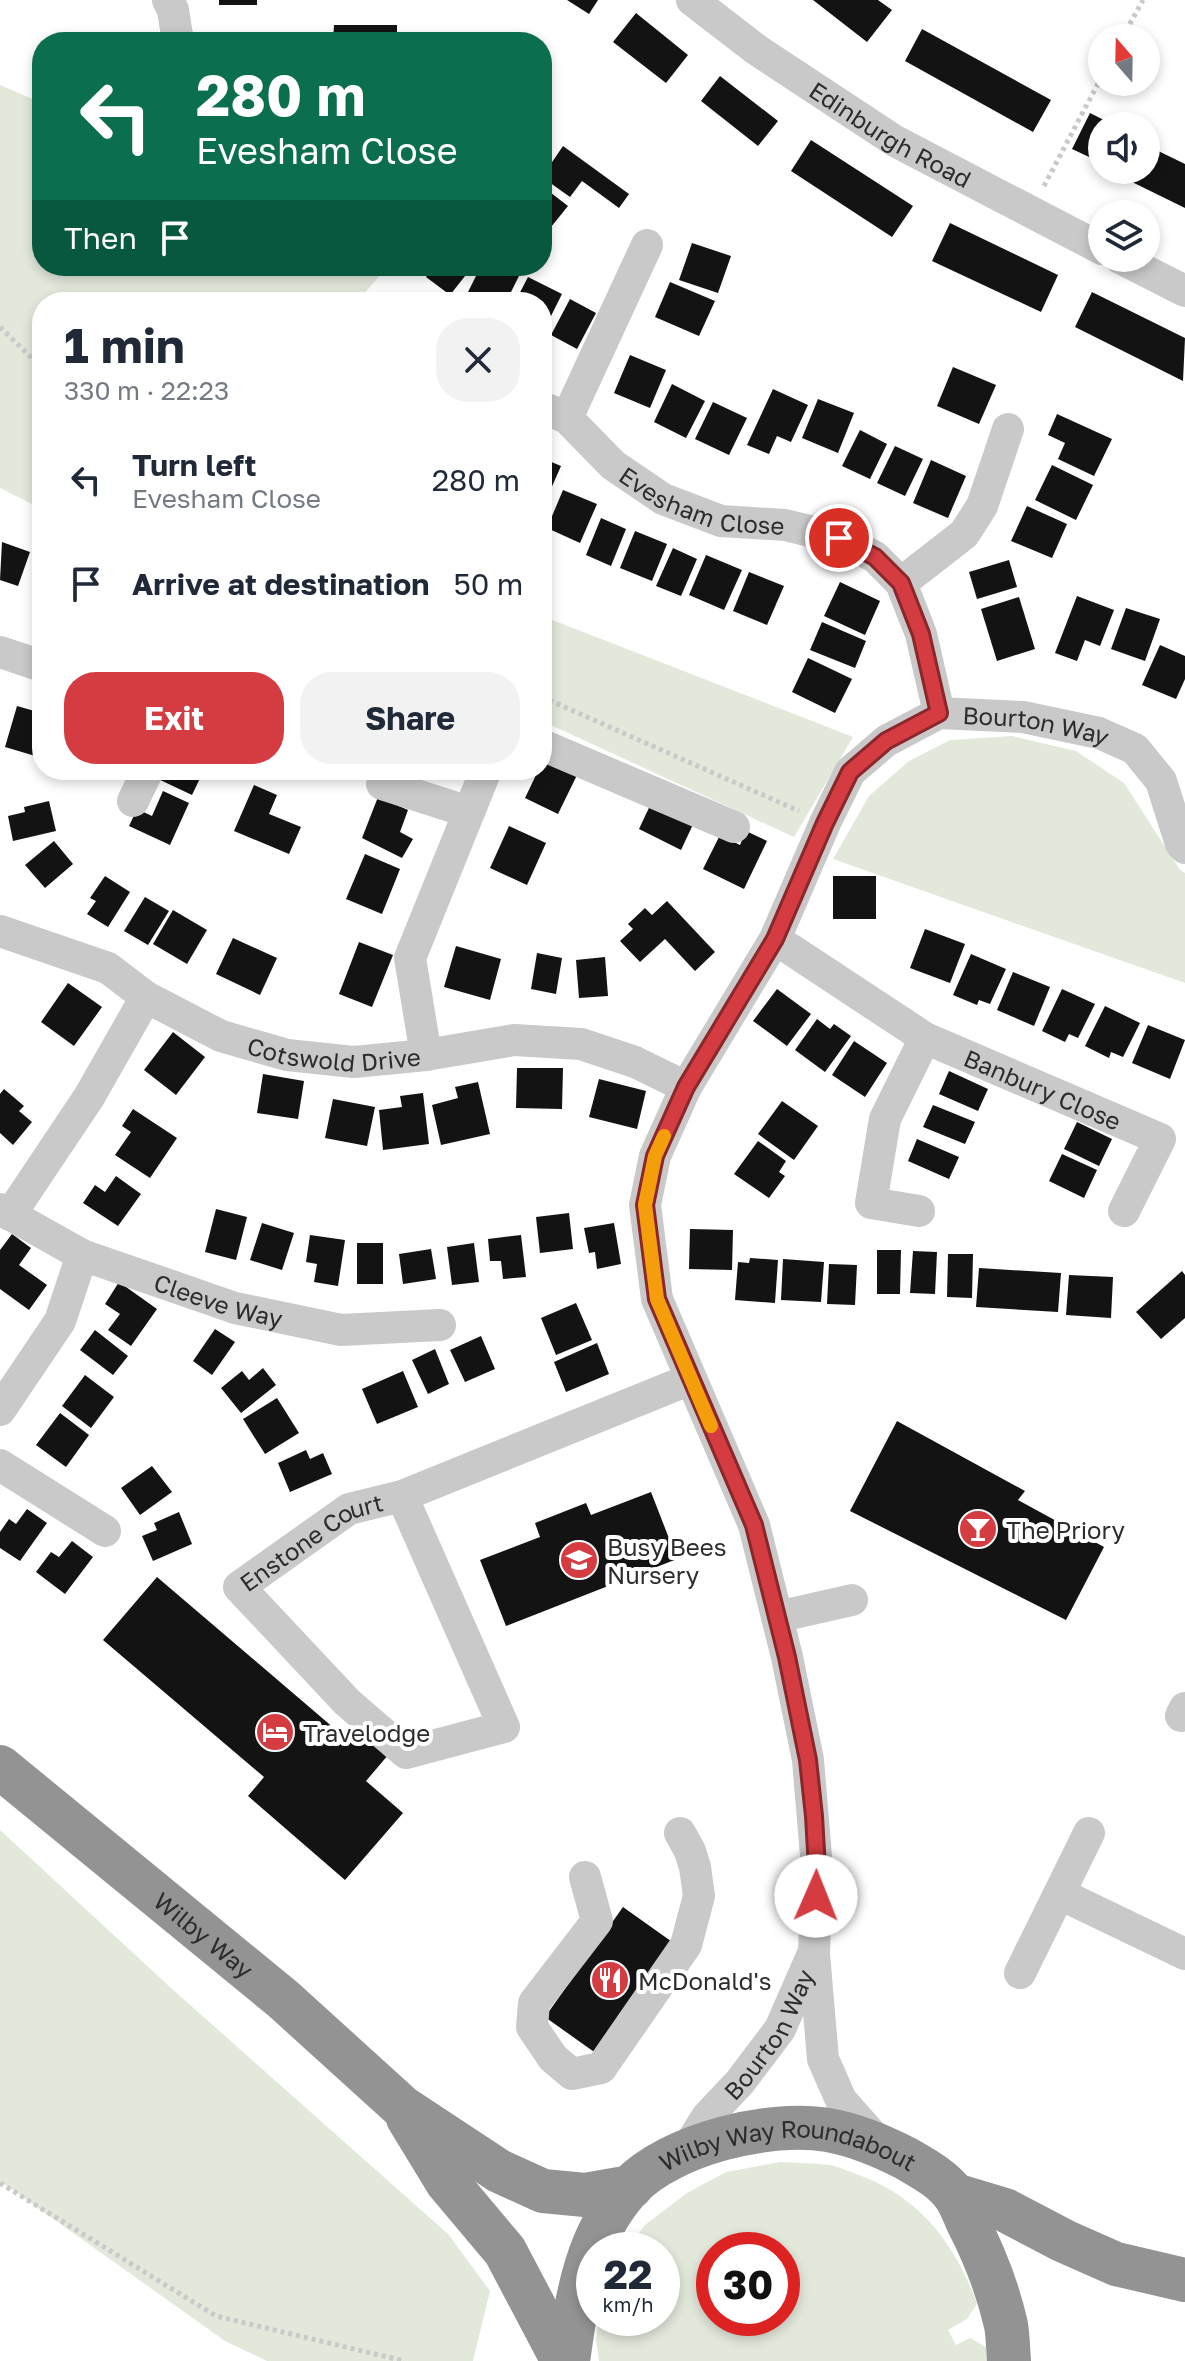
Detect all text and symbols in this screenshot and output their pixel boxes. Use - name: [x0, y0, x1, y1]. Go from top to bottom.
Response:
- north arrow: [1088, 24, 1160, 96]
- map controls: [1088, 24, 1160, 272]
- text: 280 m: [196, 61, 365, 128]
- icon: left: [64, 64, 168, 168]
- street label: Edinburgh Road: [804, 74, 976, 193]
- button: sound: [1088, 112, 1160, 184]
- text: Evesham Close: [196, 129, 458, 172]
- button: layers: [1088, 200, 1160, 272]
- icon: arrive: [153, 216, 197, 260]
- text: Then: [64, 220, 137, 256]
- text: 1 min: [64, 316, 185, 374]
- button: close: [436, 318, 520, 402]
- text: 330 m · 22:23: [64, 375, 229, 406]
- text: Turn left: [132, 447, 257, 483]
- icon: left: [64, 458, 108, 502]
- street label: Evesham Close: [615, 460, 785, 539]
- text: 280 m: [432, 462, 520, 498]
- text: Evesham Close: [132, 483, 321, 514]
- pin: [805, 504, 873, 572]
- icon: arrive: [817, 516, 861, 560]
- icon: arrive: [64, 562, 108, 606]
- text: Arrive at destination: [132, 566, 429, 602]
- text: 50 m: [453, 566, 523, 602]
- button: Exit: [64, 672, 284, 764]
- button: Share: [300, 672, 520, 764]
- street label: Bourton Way: [962, 700, 1114, 750]
- street label: Cotswold Drive: [244, 1030, 422, 1077]
- street label: Banbury Close: [960, 1042, 1126, 1135]
- street label: Cleeve Way: [151, 1267, 285, 1332]
- street label: Enstone Court: [234, 1487, 386, 1597]
- bar icon: The Priory: [957, 1508, 999, 1550]
- place label: The Priory: [1006, 1515, 1125, 1544]
- place label: Busy Bees Nursery: [607, 1532, 726, 1589]
- school or university icon: Busy Bees Nursery: [558, 1539, 600, 1581]
- hotel icon: Travelodge: [254, 1711, 296, 1753]
- place label: Travelodge: [303, 1718, 430, 1747]
- position arrow: [774, 1854, 858, 1938]
- street label: Wilby Way: [149, 1885, 260, 1983]
- restaurant icon: McDonald's: [589, 1959, 631, 2001]
- street label: Bourton Way: [717, 1965, 819, 2105]
- place label: McDonald's: [638, 1966, 771, 1995]
- text: Wilby Way Roundabout: [654, 2113, 922, 2176]
- street label: Wilby Way Roundabout: [656, 2156, 922, 2184]
- speed limit sign: 30: [696, 2232, 800, 2336]
- text: 22: [604, 2250, 652, 2298]
- text: km/h: [603, 2292, 653, 2316]

